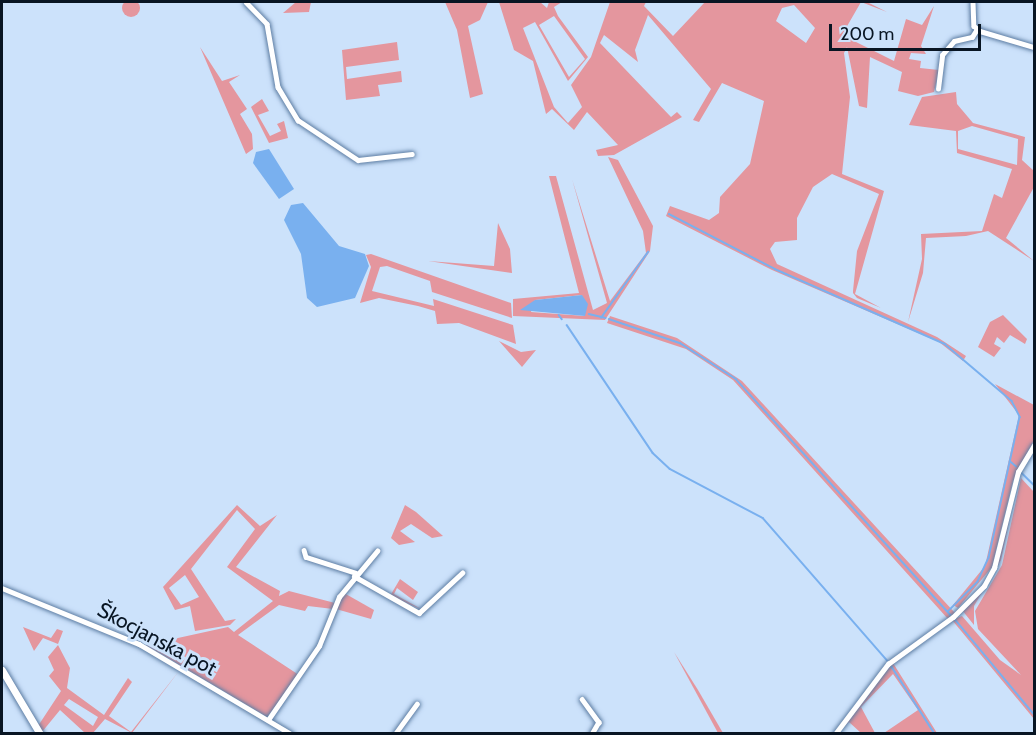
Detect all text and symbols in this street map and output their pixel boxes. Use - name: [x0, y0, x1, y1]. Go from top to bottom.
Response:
- scale bar: [832, 12, 984, 50]
- text: 200 m: [840, 23, 894, 45]
- street label: Škocjanska pot: [93, 597, 221, 681]

